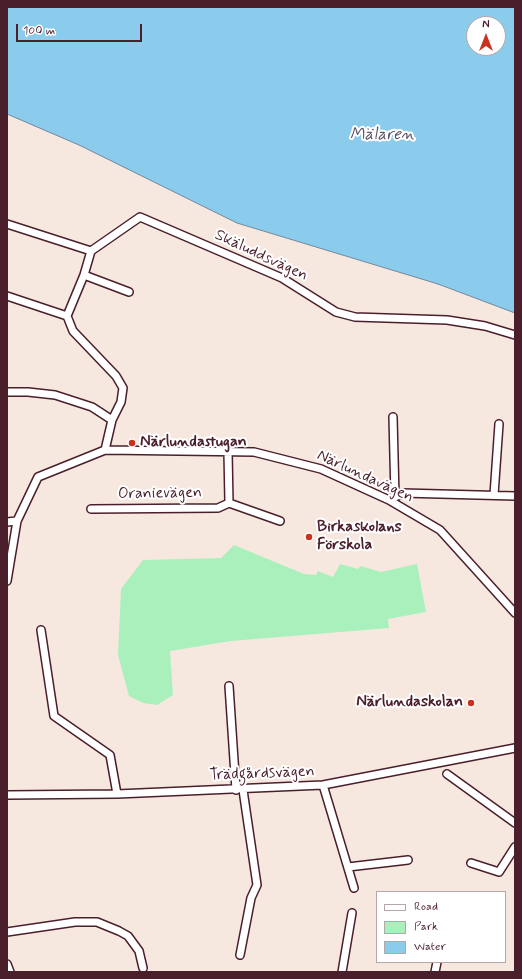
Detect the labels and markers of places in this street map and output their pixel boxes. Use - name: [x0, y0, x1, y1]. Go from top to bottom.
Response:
- place label: Närlundastugan: [140, 433, 247, 453]
- marker: Närlundastugan: [127, 438, 137, 448]
- place label: Birkaskolans Förskola: [317, 518, 402, 556]
- marker: Birkaskolans Förskola: [304, 532, 314, 542]
- place label: Närlundaskolan: [356, 693, 463, 713]
- marker: Närlundaskolan: [466, 698, 476, 708]

